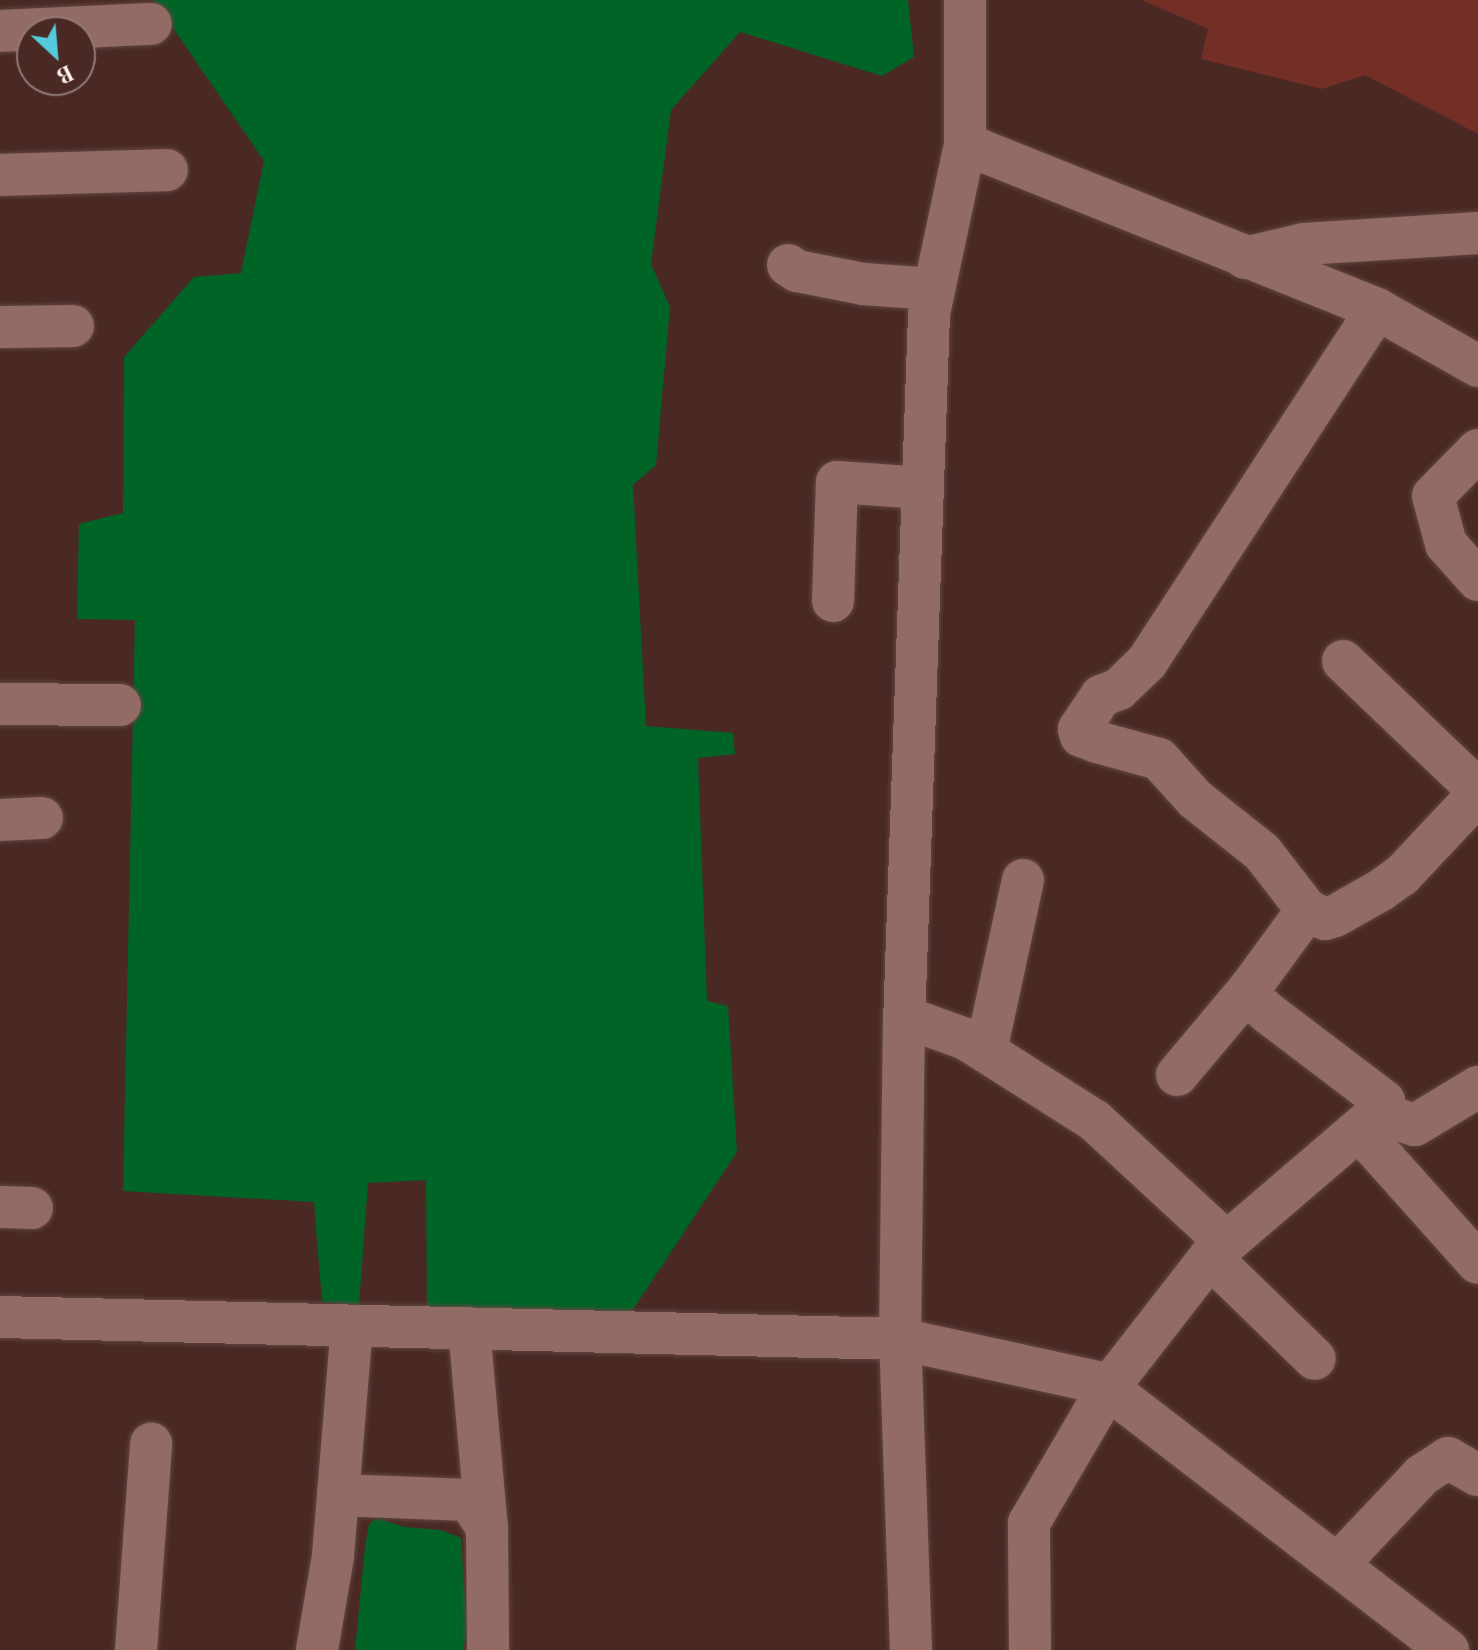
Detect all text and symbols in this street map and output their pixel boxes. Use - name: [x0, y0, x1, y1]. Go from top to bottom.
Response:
- north arrow: [16, 16, 96, 96]
- text: B: [52, 59, 79, 92]

